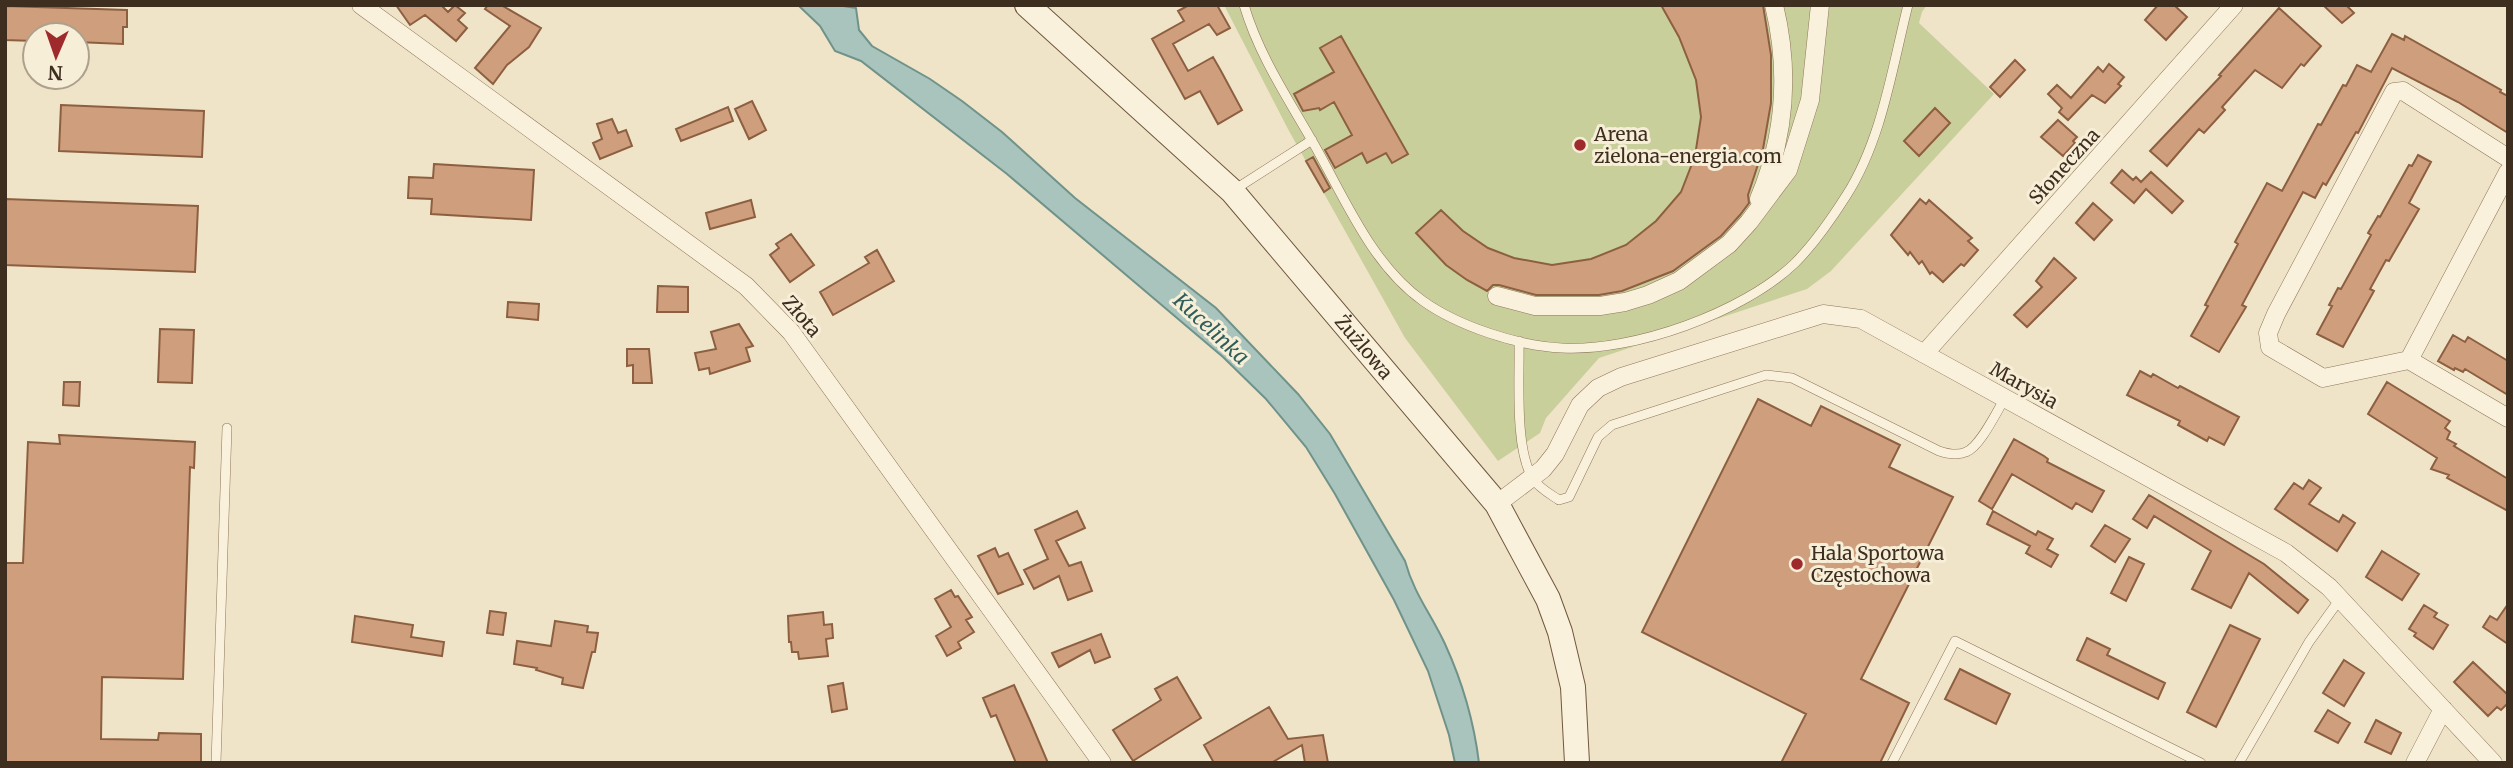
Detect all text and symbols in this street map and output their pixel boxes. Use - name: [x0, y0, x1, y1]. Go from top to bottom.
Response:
- north arrow: [21, 21, 91, 91]
- text: N: [47, 61, 63, 85]
- place label: Arena zielona-energia.com: [1593, 122, 1782, 168]
- street label: Słoneczna: [2023, 123, 2105, 209]
- marker: Arena zielona-energia.com: [1572, 137, 1588, 153]
- water label: Kucelinka: [1167, 286, 1255, 370]
- street label: Złota: [777, 290, 827, 342]
- street label: Żużlowa: [1330, 310, 1398, 384]
- street label: Marysia: [1986, 357, 2062, 413]
- place label: Hala Sportowa Częstochowa: [1811, 541, 1944, 587]
- marker: Hala Sportowa Częstochowa: [1789, 556, 1805, 572]

